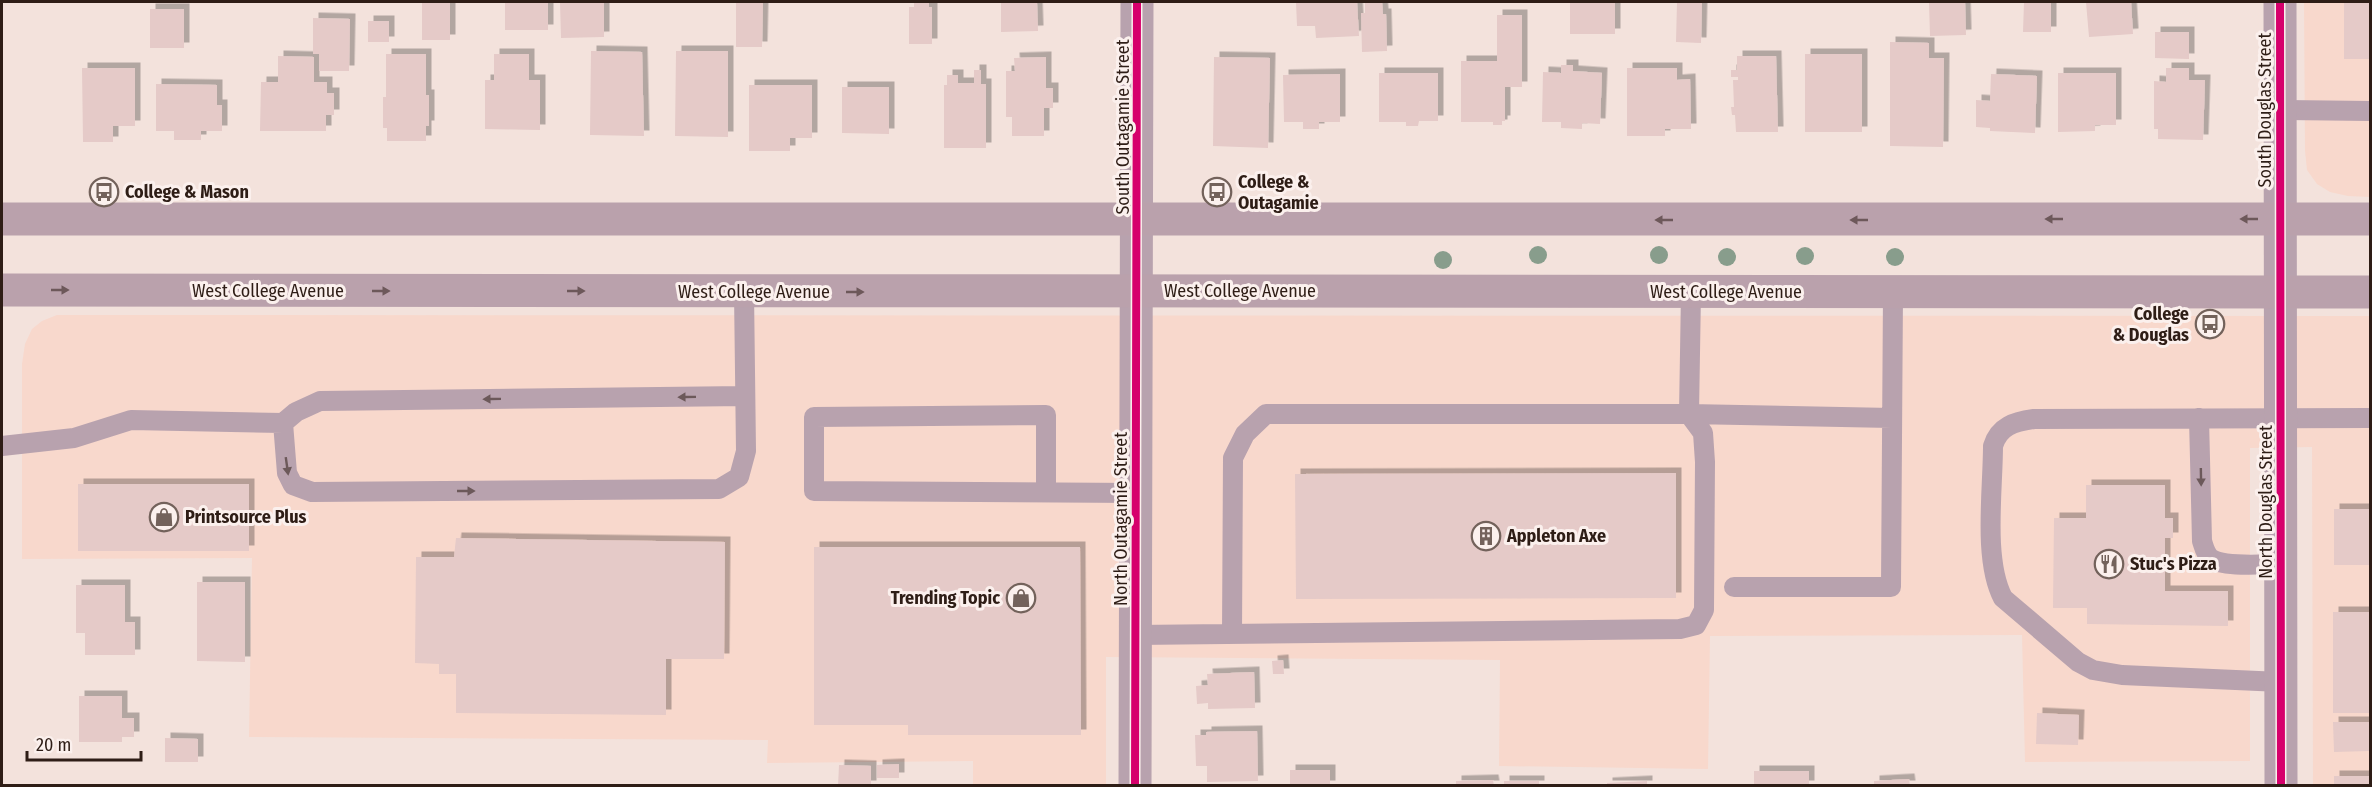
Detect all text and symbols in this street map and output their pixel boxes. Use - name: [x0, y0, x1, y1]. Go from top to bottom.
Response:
- street label: South Douglas Street: [2254, 33, 2276, 187]
- street label: South Outagamie Street: [1112, 39, 1134, 215]
- place label: College & Outagamie: [1238, 171, 1319, 214]
- bus stop icon: College & Mason: [88, 176, 120, 208]
- bus stop icon: College & Outagamie: [1201, 176, 1233, 208]
- place label: College & Mason: [125, 181, 249, 203]
- one-way arrow: [2045, 214, 2064, 224]
- one-way arrow: [2240, 214, 2259, 224]
- one-way arrow: [1655, 215, 1674, 225]
- one-way arrow: [1850, 215, 1869, 225]
- street label: West College Avenue: [192, 280, 344, 302]
- street label: West College Avenue: [1164, 280, 1316, 302]
- street label: West College Avenue: [678, 281, 830, 303]
- street label: West College Avenue: [1650, 281, 1802, 303]
- one-way arrow: [51, 285, 70, 295]
- one-way arrow: [371, 286, 390, 296]
- one-way arrow: [566, 286, 585, 296]
- one-way arrow: [845, 287, 864, 296]
- place label: College & Douglas: [2113, 303, 2189, 346]
- bus stop icon: College & Douglas: [2194, 308, 2226, 340]
- one-way arrow: [677, 392, 696, 402]
- one-way arrow: [482, 394, 501, 404]
- street label: North Douglas Street: [2255, 425, 2277, 579]
- street label: North Outagamie Street: [1110, 432, 1132, 606]
- one-way arrow: [282, 456, 291, 475]
- one-way arrow: [2196, 467, 2205, 486]
- one-way arrow: [457, 486, 476, 496]
- shop icon: Printsource Plus: [148, 501, 180, 533]
- place label: Printsource Plus: [185, 506, 307, 528]
- building icon: Appleton Axe: [1470, 520, 1502, 552]
- place label: Appleton Axe: [1506, 525, 1606, 547]
- restaurant icon: Stuc's Pizza: [2093, 548, 2125, 580]
- place label: Stuc's Pizza: [2130, 553, 2217, 575]
- shop icon: Trending Topic: [1005, 582, 1037, 614]
- place label: Trending Topic: [891, 587, 1000, 609]
- scale bar: [27, 724, 141, 762]
- text: 20 m: [36, 734, 71, 756]

